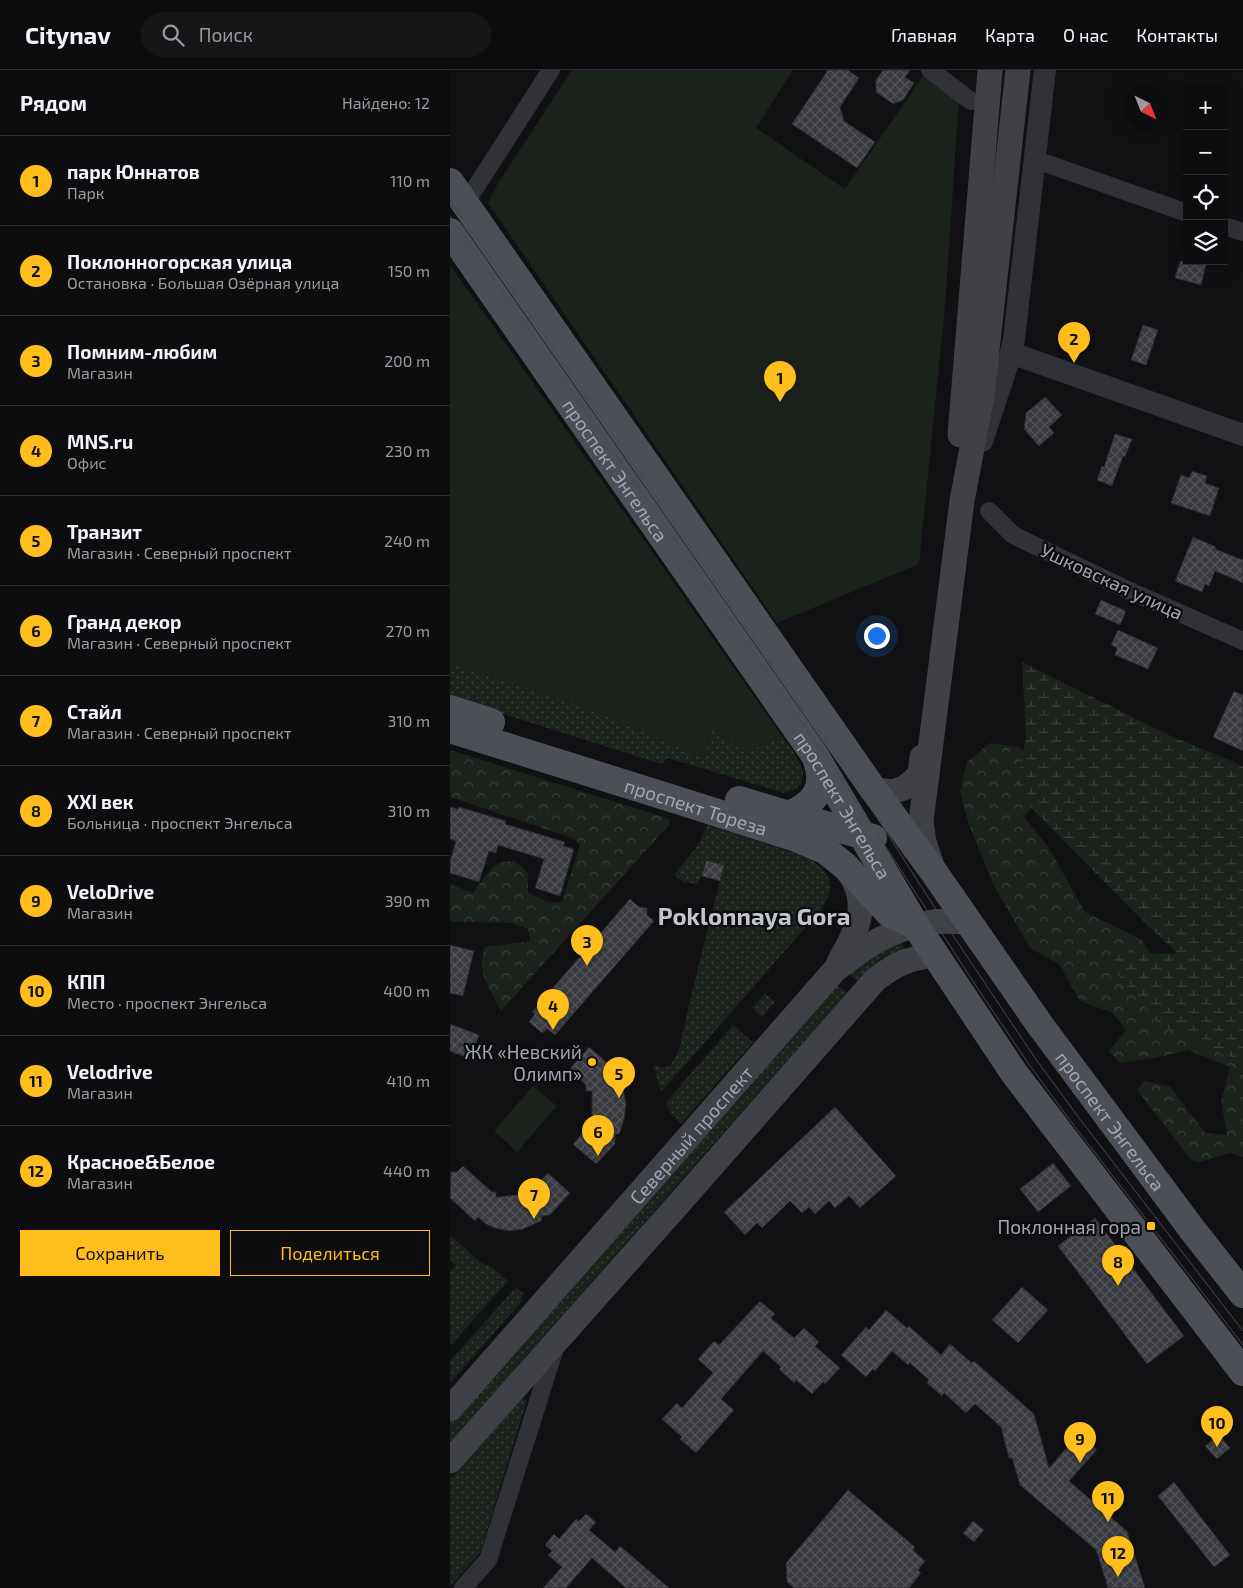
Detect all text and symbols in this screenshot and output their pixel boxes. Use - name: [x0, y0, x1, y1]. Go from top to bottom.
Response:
- search box: [141, 12, 491, 57]
- text: Citynav: [25, 20, 111, 49]
- icon: search: [159, 21, 187, 49]
- text: Поиск: [199, 23, 253, 46]
- text: Главная: [891, 24, 957, 46]
- text: Карта: [985, 24, 1035, 46]
- text: О нас: [1063, 24, 1108, 46]
- text: Контакты: [1136, 24, 1218, 46]
- north arrow: [1123, 85, 1168, 130]
- map controls: [1183, 85, 1228, 265]
- button: +: [1183, 85, 1228, 130]
- text: Рядом: [20, 90, 87, 115]
- text: Найдено: 12: [342, 93, 430, 112]
- button: −: [1183, 130, 1228, 175]
- text: парк Юннатов: [67, 160, 200, 183]
- text: 1: [33, 171, 39, 190]
- text: 110 m: [390, 171, 430, 190]
- button: locate: [1183, 175, 1228, 220]
- text: Парк: [67, 183, 104, 202]
- button: layers: [1183, 220, 1228, 265]
- text: Поклонногорская улица: [67, 250, 292, 273]
- text: 2: [31, 261, 41, 280]
- text: 150 m: [388, 261, 430, 280]
- text: Остановка · Большая Озёрная улица: [67, 273, 339, 292]
- pin: 2: [1058, 322, 1090, 363]
- text: Помним-любим: [67, 340, 217, 363]
- text: 3: [31, 351, 41, 370]
- text: 200 m: [384, 351, 430, 370]
- pin: 1: [764, 361, 796, 402]
- text: Магазин: [67, 363, 133, 382]
- street label: проспект Энгельса: [558, 394, 673, 546]
- text: MNS.ru: [67, 430, 133, 453]
- text: 4: [31, 441, 41, 460]
- text: 230 m: [385, 441, 430, 460]
- text: Офис: [67, 453, 106, 472]
- text: Транзит: [67, 520, 142, 543]
- text: 5: [32, 531, 40, 550]
- text: 240 m: [384, 531, 430, 550]
- street label: Ушковская улица: [1037, 538, 1187, 625]
- text: Магазин · Северный проспект: [67, 543, 292, 562]
- text: Гранд декор: [67, 610, 182, 633]
- text: 6: [31, 621, 41, 640]
- text: 270 m: [386, 621, 430, 640]
- your location: [864, 623, 890, 649]
- text: Магазин · Северный проспект: [67, 633, 292, 652]
- text: Стайл: [67, 700, 122, 723]
- text: 7: [32, 711, 40, 730]
- text: 310 m: [388, 711, 430, 730]
- text: Магазин · Северный проспект: [67, 723, 292, 742]
- street label: проспект Энгельса: [790, 726, 897, 883]
- street label: проспект Тореза: [622, 773, 770, 840]
- text: XXI век: [67, 790, 134, 813]
- text: 8: [31, 801, 41, 820]
- text: 310 m: [388, 801, 430, 820]
- text: Больница · проспект Энгельса: [67, 813, 293, 832]
- text: VeloDrive: [67, 880, 154, 903]
- text: 9: [31, 891, 41, 910]
- text: 390 m: [385, 891, 430, 910]
- district label: Poklonnaya Gora: [658, 901, 850, 930]
- text: Магазин: [67, 903, 133, 922]
- pin: 3: [571, 925, 603, 966]
- text: КПП: [67, 970, 106, 993]
- text: 10: [27, 981, 45, 1000]
- text: 400 m: [383, 981, 430, 1000]
- pin: 4: [537, 989, 569, 1030]
- text: Место · проспект Энгельса: [67, 993, 267, 1012]
- place label: ЖК «Невский Олимп»: [465, 1040, 582, 1085]
- street label: проспект Энгельса: [1052, 1046, 1171, 1195]
- marker: ЖК «Невский Олимп»: [586, 1056, 598, 1068]
- pin: 5: [603, 1057, 635, 1098]
- text: Velodrive: [67, 1060, 153, 1083]
- street label: Северный проспект: [624, 1061, 757, 1208]
- text: 11: [29, 1071, 43, 1090]
- text: 410 m: [387, 1071, 430, 1090]
- text: Магазин: [67, 1083, 133, 1102]
- pin: 6: [582, 1115, 614, 1156]
- text: Красное&Белое: [67, 1150, 215, 1173]
- text: 12: [28, 1161, 44, 1180]
- text: 440 m: [383, 1161, 430, 1180]
- text: Магазин: [67, 1173, 133, 1192]
- pin: 7: [518, 1178, 550, 1219]
- place label: Поклонная гора: [998, 1215, 1141, 1238]
- marker: Поклонная гора: [1145, 1220, 1157, 1232]
- button: Сохранить: [20, 1230, 220, 1276]
- button: Поделиться: [230, 1230, 430, 1276]
- pin: 8: [1102, 1245, 1134, 1286]
- pin: 10: [1201, 1406, 1233, 1447]
- pin: 9: [1064, 1422, 1096, 1463]
- pin: 11: [1092, 1481, 1124, 1522]
- pin: 12: [1102, 1536, 1134, 1577]

